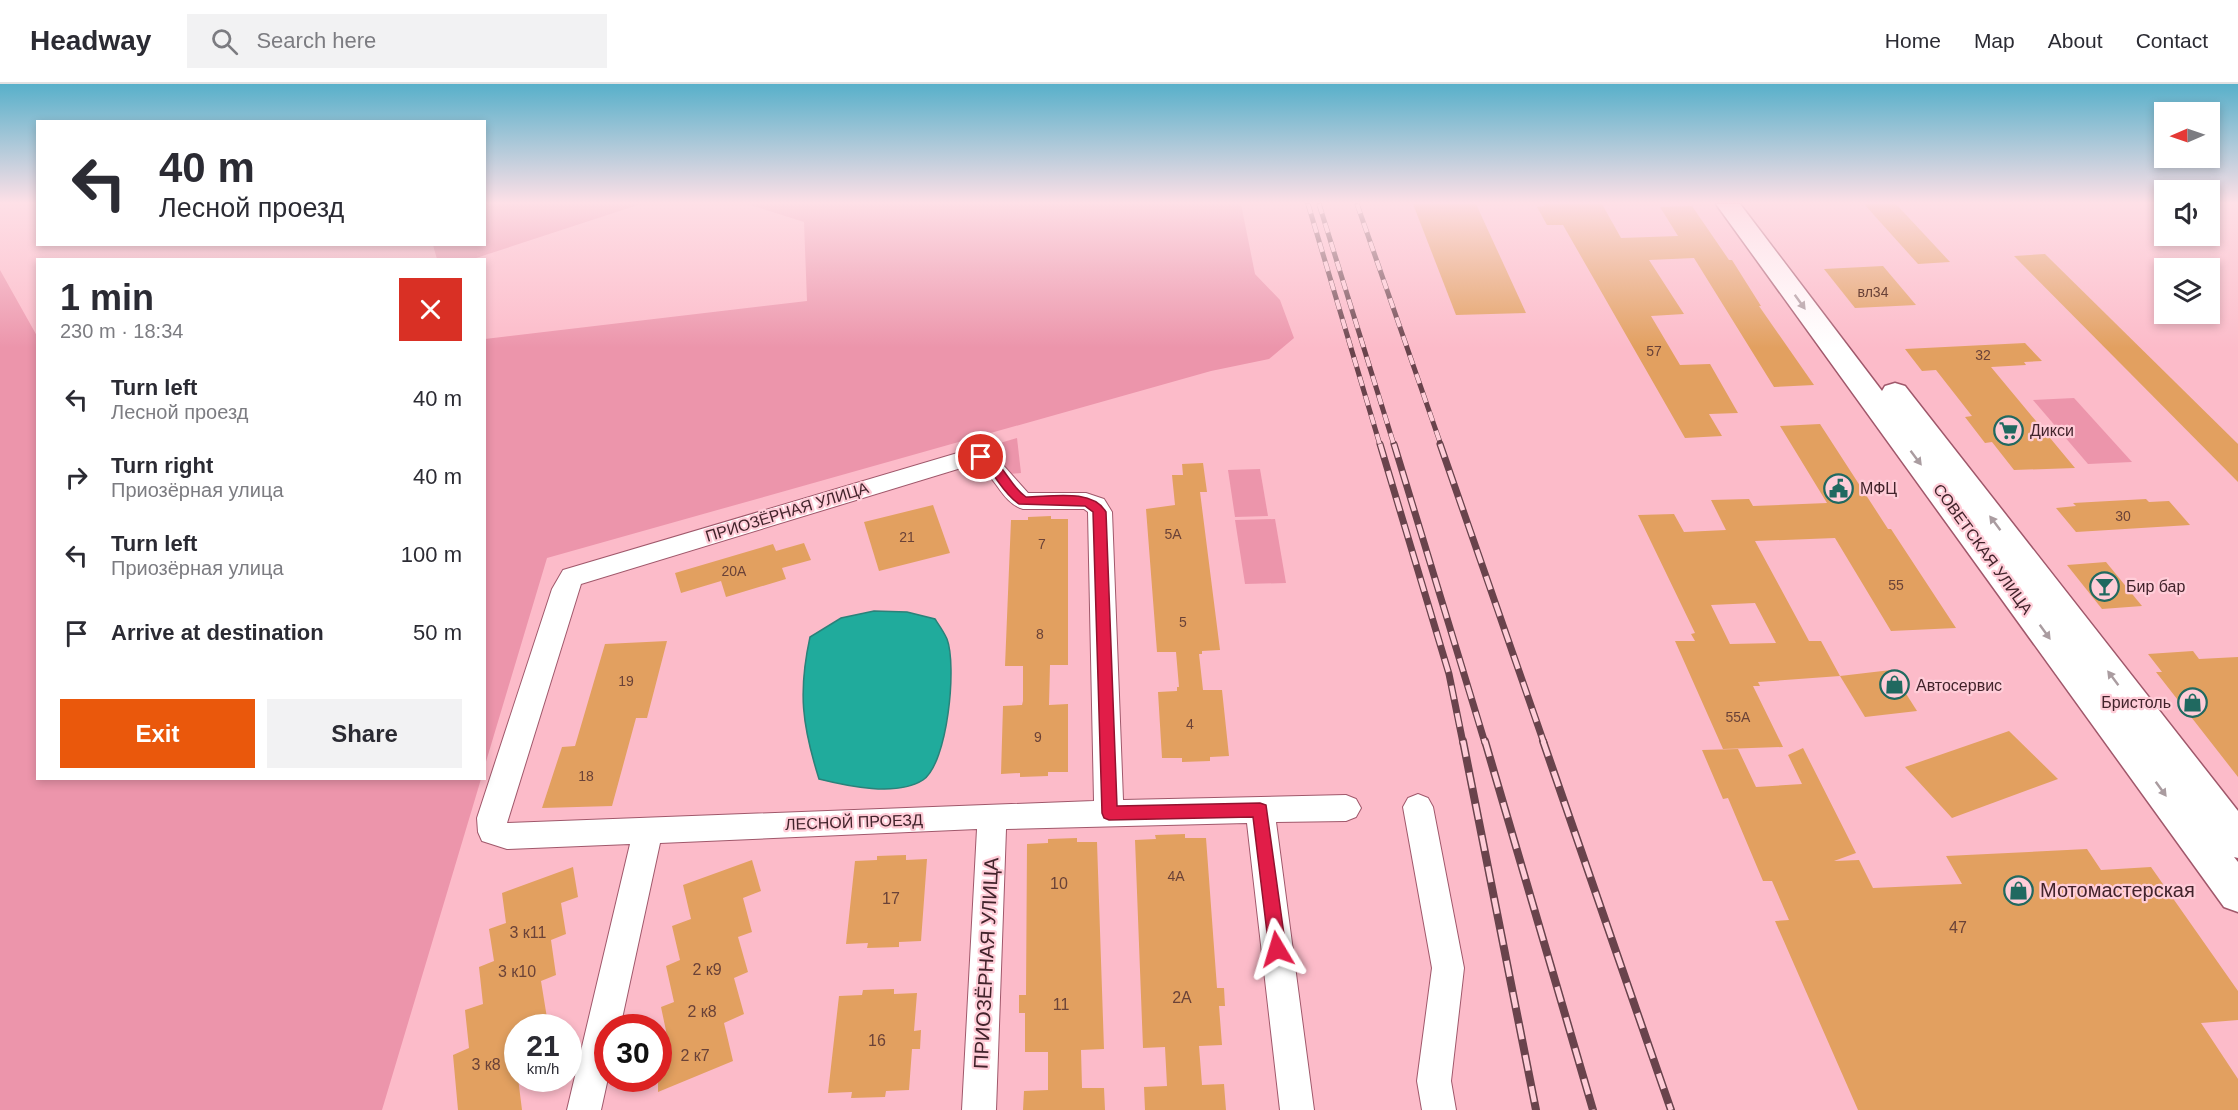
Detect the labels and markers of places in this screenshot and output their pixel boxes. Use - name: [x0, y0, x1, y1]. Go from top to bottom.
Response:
- supermarket icon: Дикси: [1993, 414, 2025, 446]
- place label: Дикси: [2030, 422, 2074, 439]
- pin: [955, 431, 1006, 482]
- public building icon: МФЦ: [1823, 472, 1855, 504]
- place label: МФЦ: [1860, 480, 1897, 497]
- bar icon: Бир бар: [2089, 570, 2121, 602]
- place label: Бир бар: [2126, 578, 2185, 595]
- shop icon: Автосервис: [1879, 669, 1911, 701]
- place label: Автосервис: [1916, 677, 2002, 694]
- shop icon: Бристоль: [2176, 686, 2208, 718]
- place label: Бристоль: [2101, 694, 2171, 711]
- shop icon: Мотомастерская: [2003, 874, 2035, 906]
- place label: Мотомастерская: [2040, 879, 2195, 901]

